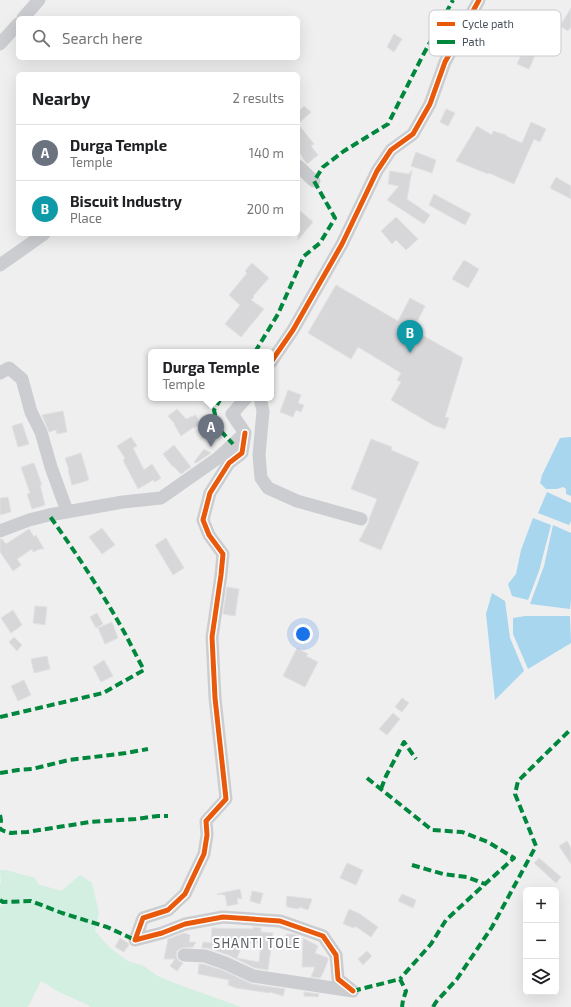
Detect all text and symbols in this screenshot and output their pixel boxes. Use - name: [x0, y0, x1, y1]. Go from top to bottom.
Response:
- legend: [429, 10, 561, 56]
- search box: [16, 16, 300, 60]
- text: Cycle path: [462, 17, 514, 30]
- icon: search: [30, 27, 52, 49]
- text: Search here: [62, 29, 143, 47]
- text: Path: [462, 35, 485, 48]
- text: Nearby: [32, 88, 90, 108]
- text: 2 results: [232, 90, 284, 106]
- text: Durga Temple: [70, 136, 167, 154]
- text: A: [41, 145, 49, 161]
- text: 140 m: [249, 145, 284, 161]
- text: Temple: [70, 154, 113, 170]
- text: Biscuit Industry: [70, 192, 182, 210]
- text: B: [41, 201, 49, 217]
- text: 200 m: [247, 201, 284, 217]
- text: Place: [70, 210, 102, 226]
- pin: B: [397, 320, 423, 353]
- popup: [148, 349, 274, 401]
- text: Durga Temple: [162, 358, 260, 376]
- text: Temple: [162, 376, 205, 392]
- pin: A: [198, 414, 224, 447]
- your location: [293, 624, 313, 644]
- map controls: [523, 887, 559, 995]
- button: +: [523, 887, 559, 923]
- button: −: [523, 923, 559, 959]
- district label: SHANTI TOLE: [213, 935, 301, 951]
- button: layers: [523, 959, 559, 995]

